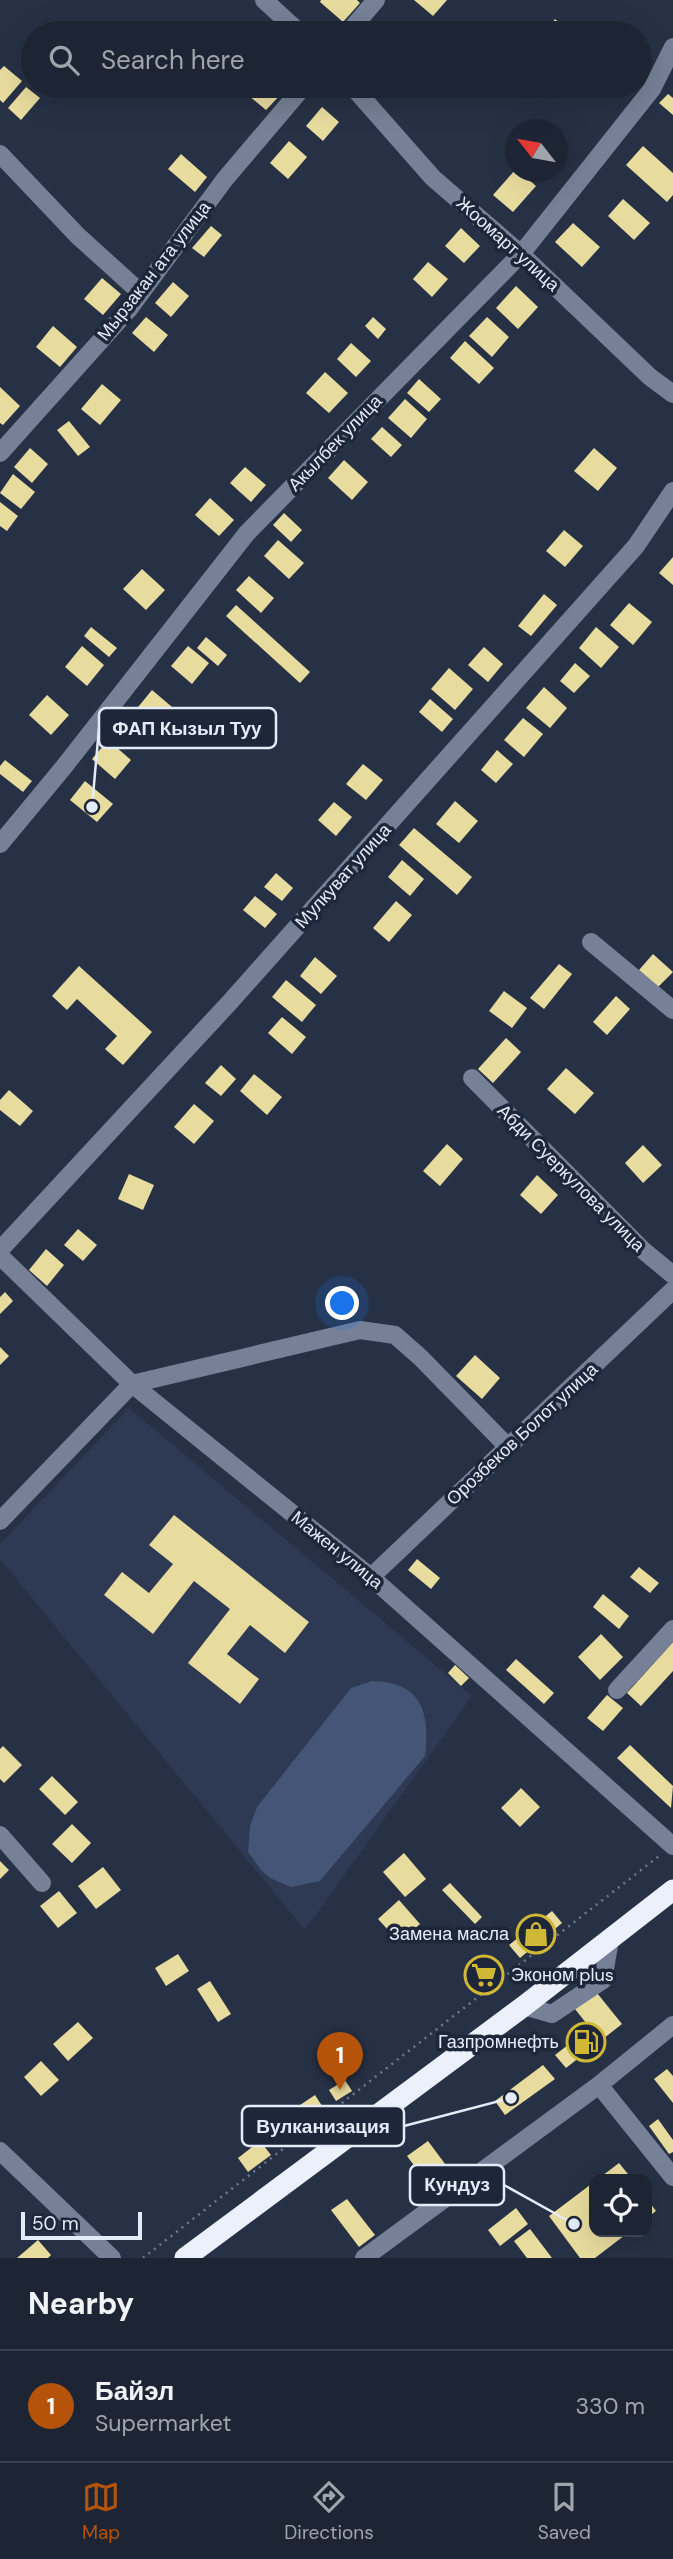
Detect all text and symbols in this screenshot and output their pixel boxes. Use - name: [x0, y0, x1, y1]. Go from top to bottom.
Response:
- search box: [21, 21, 652, 98]
- icon: search: [45, 41, 83, 79]
- text: Search here: [101, 43, 244, 77]
- north arrow: [505, 119, 568, 182]
- street label: Жоомарт улица: [451, 191, 565, 297]
- street label: Мырзакан ата улица: [92, 195, 217, 346]
- street label: Акылбек улица: [283, 389, 388, 497]
- callout: ФАП Кызыл Туу: [99, 708, 276, 748]
- text: ФАП Кызыл Туу: [112, 716, 262, 741]
- street label: Мулкуват улица: [290, 818, 397, 933]
- street label: Абди Суеркулова улица: [492, 1099, 651, 1258]
- your location: [325, 1286, 359, 1320]
- street label: Орозбеков Болот улица: [441, 1357, 604, 1511]
- street label: Мажен улица: [286, 1506, 389, 1595]
- shop icon: Замена масла: [515, 1913, 557, 1955]
- place label: Замена масла: [389, 1922, 510, 1946]
- supermarket icon: Эконом plus: [463, 1954, 505, 1996]
- place label: Эконом plus: [511, 1963, 614, 1987]
- fuel station icon: Газпромнефть: [565, 2021, 607, 2063]
- place label: Газпромнефть: [438, 2030, 559, 2054]
- pin: 1: [317, 2032, 363, 2090]
- callout: Вулканизация: [242, 2106, 404, 2146]
- text: Вулканизация: [256, 2114, 390, 2139]
- callout: Кундуз: [410, 2165, 504, 2205]
- text: Кундуз: [424, 2172, 490, 2197]
- map controls: [589, 2174, 652, 2237]
- button: locate: [589, 2174, 652, 2237]
- scale bar: [21, 2209, 142, 2241]
- text: 50 m: [32, 2211, 79, 2236]
- text: Nearby: [28, 2284, 134, 2323]
- text: Байэл: [95, 2374, 174, 2408]
- text: 1: [47, 2391, 55, 2421]
- text: 330 m: [575, 2391, 645, 2421]
- text: Supermarket: [95, 2408, 231, 2438]
- tab: Map: [82, 2478, 120, 2545]
- tab: Directions: [284, 2478, 374, 2545]
- tab: Saved: [538, 2478, 591, 2545]

